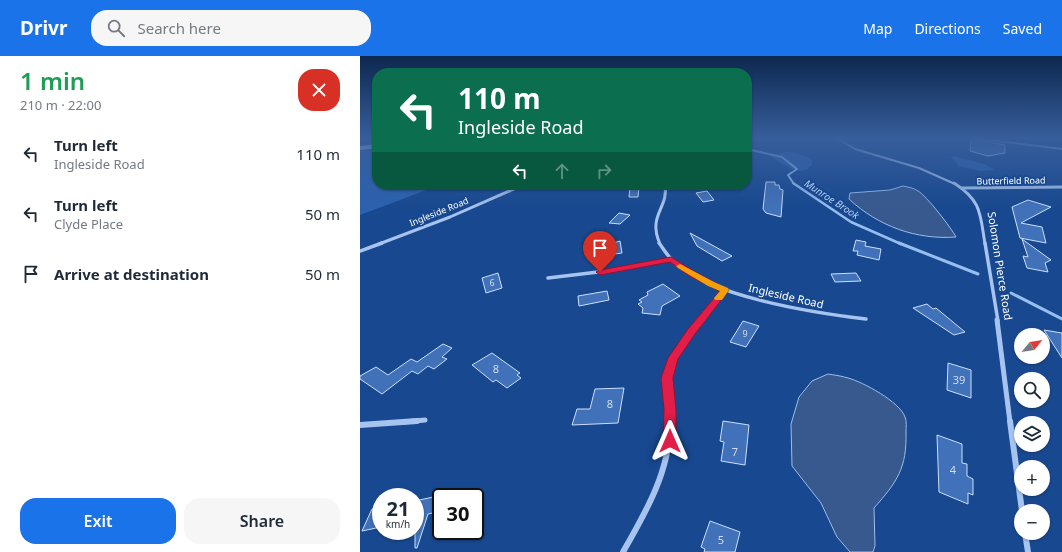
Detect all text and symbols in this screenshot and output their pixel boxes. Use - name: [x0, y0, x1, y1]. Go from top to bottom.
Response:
- search box: [91, 10, 371, 46]
- text: Drivr: [20, 15, 67, 41]
- icon: search: [105, 17, 127, 39]
- text: Search here: [137, 18, 221, 38]
- text: Map: [863, 19, 892, 38]
- text: Directions: [914, 19, 981, 38]
- text: Saved: [1003, 19, 1042, 38]
- text: 1 min: [20, 64, 85, 97]
- button: close: [298, 69, 340, 111]
- text: 110 m: [458, 79, 541, 117]
- icon: left: [392, 84, 444, 136]
- text: 210 m · 22:00: [20, 96, 101, 114]
- text: Ingleside Road: [458, 115, 584, 139]
- text: Turn left: [54, 135, 118, 155]
- icon: left: [20, 143, 42, 165]
- text: 110 m: [296, 144, 340, 164]
- text: Ingleside Road: [54, 155, 145, 173]
- icon: left: [509, 160, 531, 182]
- icon: ahead: [551, 160, 573, 182]
- icon: right: [593, 160, 615, 182]
- street label: Butterfield Road: [976, 173, 1046, 188]
- water label: Munroe Brook: [802, 176, 863, 223]
- street label: Ingleside Road: [407, 194, 470, 229]
- text: Turn left: [54, 195, 118, 215]
- icon: left: [20, 203, 42, 225]
- text: 50 m: [305, 204, 340, 224]
- street label: Solomon Pierce Road: [985, 211, 1016, 321]
- text: Clyde Place: [54, 215, 123, 233]
- pin: [583, 231, 617, 272]
- icon: arrive: [589, 237, 611, 259]
- icon: arrive: [20, 263, 42, 285]
- text: Arrive at destination: [54, 264, 209, 284]
- text: 50 m: [305, 264, 340, 284]
- house number: 6: [489, 276, 495, 289]
- street label: Ingleside Road: [747, 280, 825, 311]
- house number: 9: [742, 327, 748, 340]
- north arrow: [1014, 328, 1050, 364]
- map controls: [1014, 328, 1050, 540]
- house number: 8: [493, 361, 499, 376]
- house number: 39: [953, 372, 965, 387]
- button: search: [1014, 372, 1050, 408]
- house number: 8: [607, 396, 613, 411]
- button: layers: [1014, 416, 1050, 452]
- position arrow: [649, 420, 691, 462]
- house number: 7: [732, 444, 738, 459]
- button: +: [1014, 460, 1050, 496]
- house number: 4: [950, 462, 957, 477]
- speed limit sign: 30: [432, 488, 484, 540]
- text: 21: [387, 495, 409, 522]
- button: Exit: [20, 498, 176, 544]
- button: Share: [184, 498, 340, 544]
- button: −: [1014, 504, 1050, 540]
- text: km/h: [386, 517, 410, 531]
- house number: 5: [718, 532, 724, 547]

